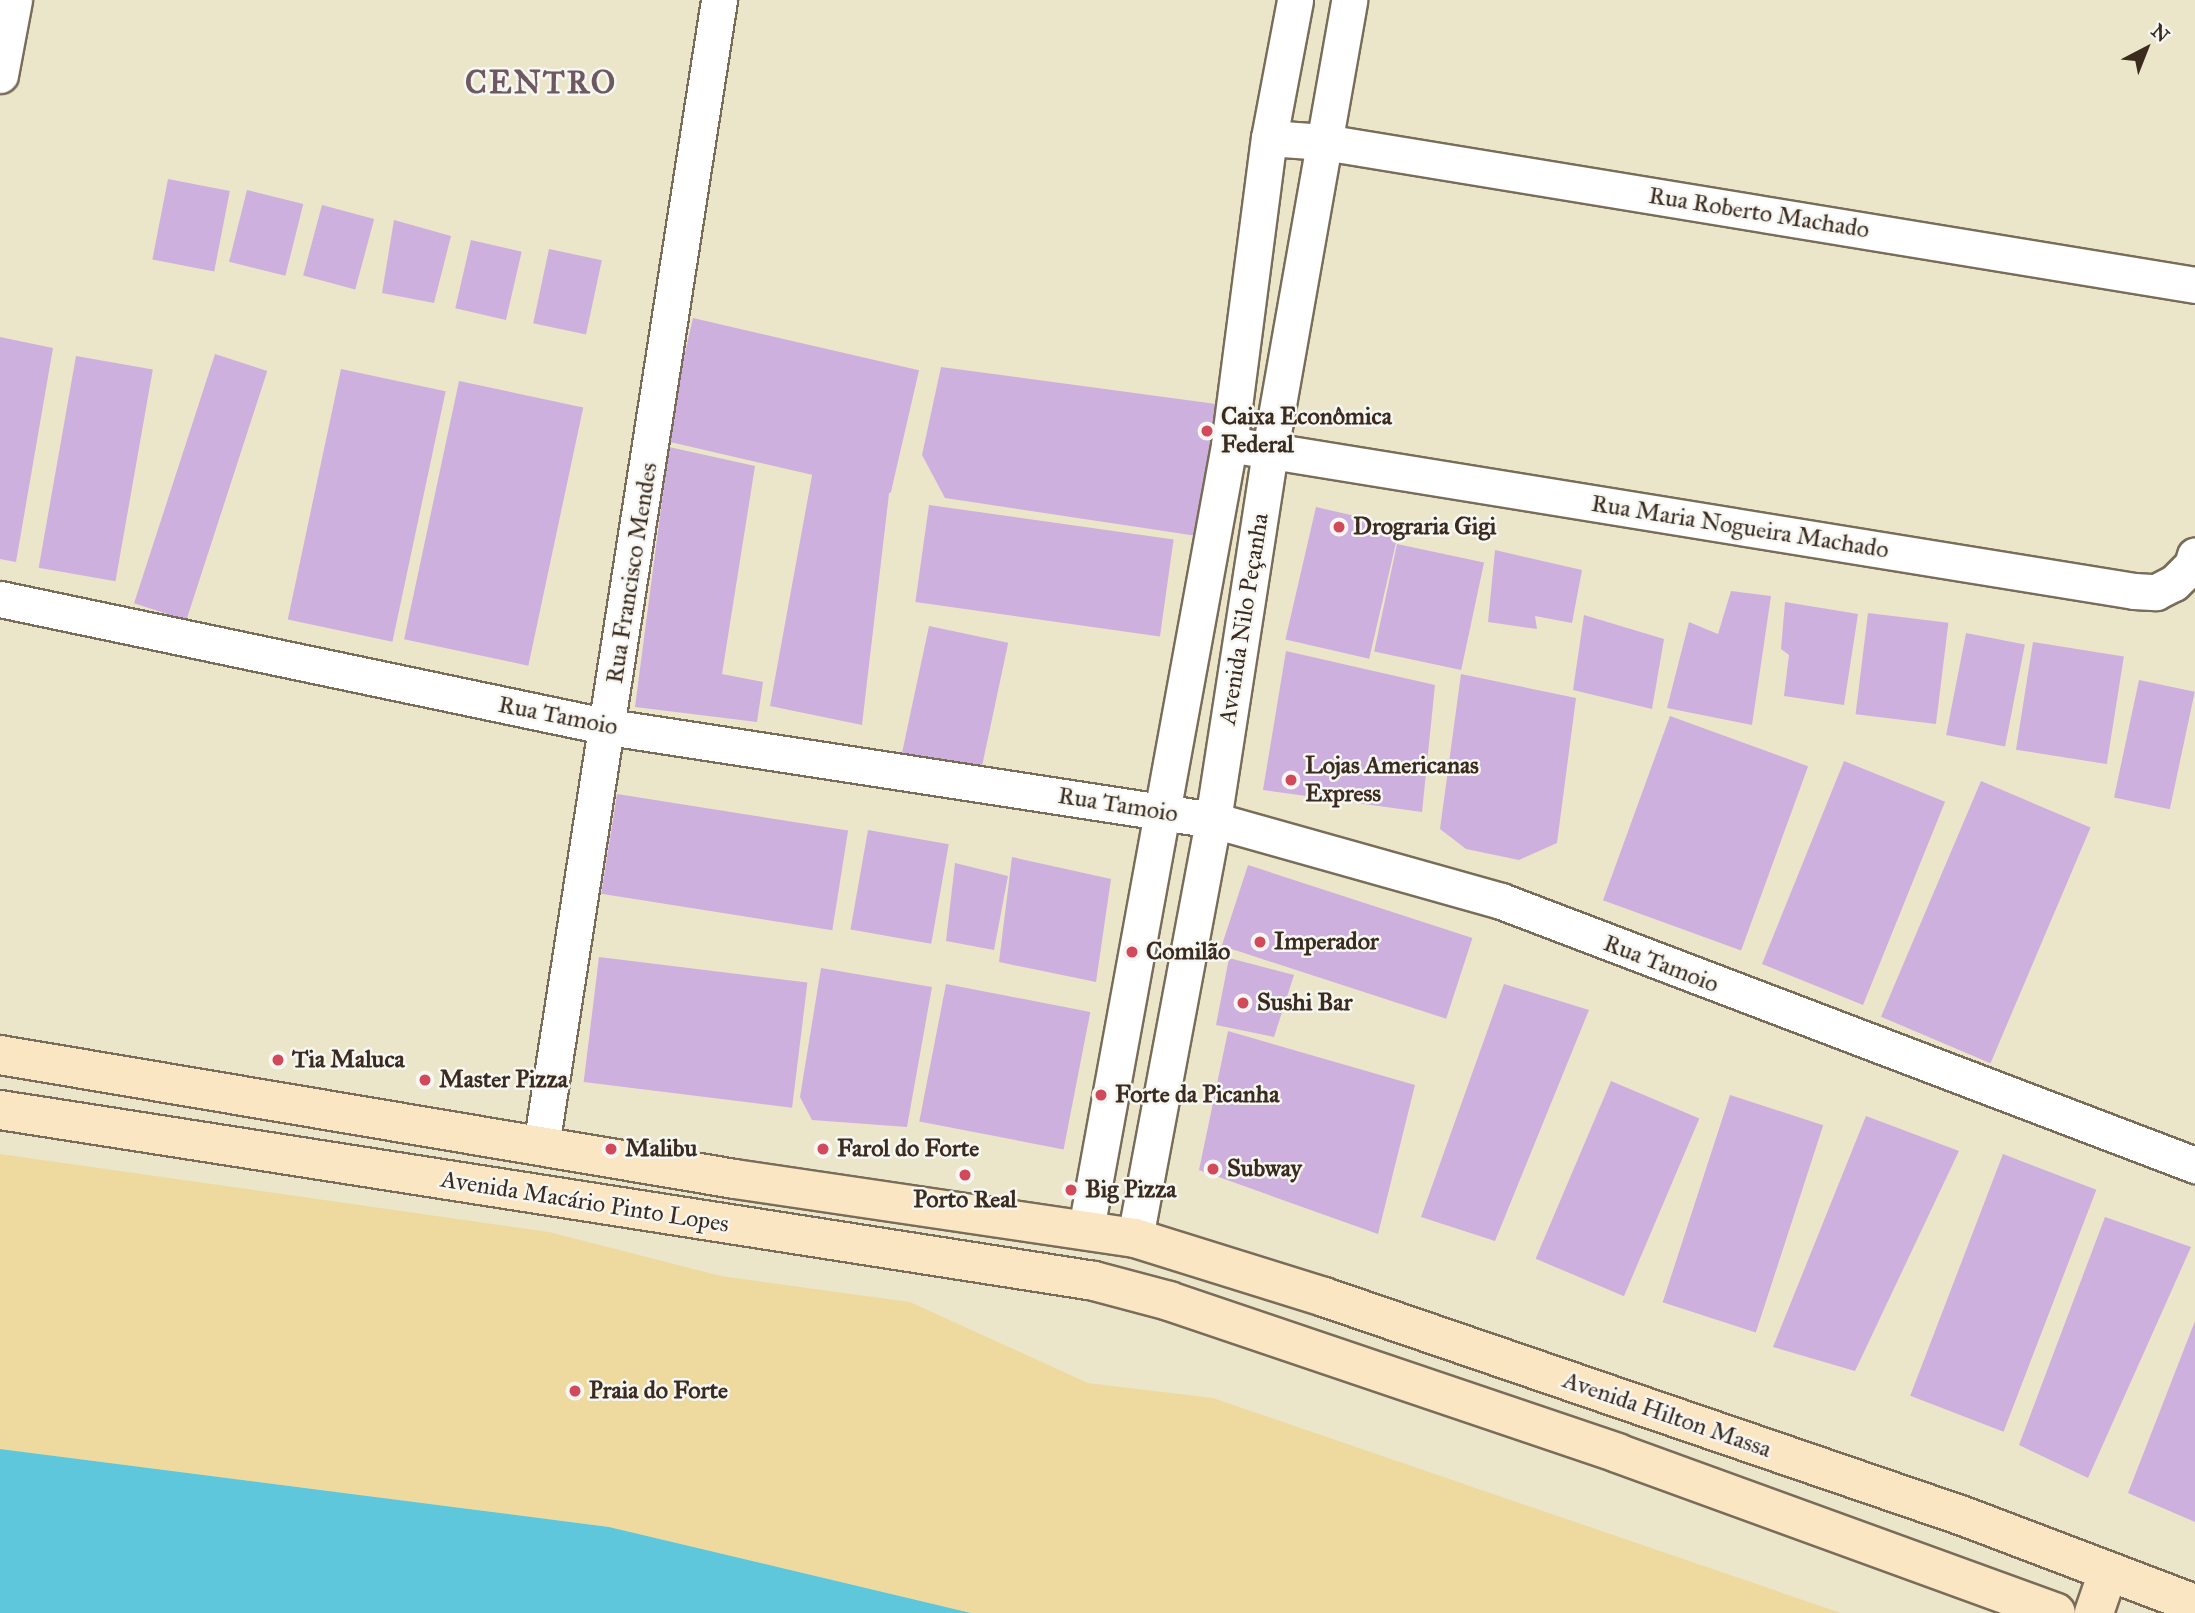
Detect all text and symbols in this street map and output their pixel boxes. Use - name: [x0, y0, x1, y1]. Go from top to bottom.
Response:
- north arrow: [2111, 14, 2181, 84]
- text: N: [2147, 19, 2174, 47]
- district label: CENTRO: [466, 64, 616, 102]
- street label: Rua Roberto Machado: [1647, 181, 1871, 245]
- place label: Caixa Econômica Federal: [1221, 403, 1392, 459]
- marker: Caixa Econômica Federal: [1199, 423, 1215, 439]
- street label: Rua Francisco Mendes: [600, 460, 664, 686]
- street label: Rua Maria Nogueira Machado: [1589, 489, 1891, 565]
- street label: Avenida Nilo Peçanha: [1213, 511, 1275, 727]
- place label: Drograria Gigi: [1353, 513, 1496, 541]
- marker: Drograria Gigi: [1331, 519, 1347, 535]
- street label: Rua Tamoio: [496, 690, 620, 742]
- place label: Lojas Americanas Express: [1305, 752, 1479, 808]
- marker: Lojas Americanas Express: [1283, 772, 1299, 788]
- street label: Rua Tamoio: [1056, 781, 1180, 829]
- place label: Imperador: [1274, 928, 1379, 956]
- street label: Rua Tamoio: [1599, 929, 1723, 999]
- marker: Imperador: [1252, 934, 1268, 950]
- place label: Comilão: [1146, 938, 1230, 966]
- marker: Comilão: [1124, 944, 1140, 960]
- place label: Sushi Bar: [1257, 989, 1352, 1017]
- marker: Sushi Bar: [1235, 995, 1251, 1011]
- place label: Tia Maluca: [292, 1046, 405, 1074]
- marker: Tia Maluca: [270, 1052, 286, 1068]
- place label: Master Pizza: [439, 1066, 568, 1094]
- marker: Master Pizza: [417, 1072, 433, 1088]
- place label: Forte da Picanha: [1115, 1081, 1279, 1109]
- marker: Forte da Picanha: [1093, 1087, 1109, 1103]
- place label: Malibu: [625, 1135, 697, 1163]
- place label: Farol do Forte: [837, 1135, 979, 1163]
- marker: Malibu: [603, 1141, 619, 1157]
- marker: Farol do Forte: [815, 1141, 831, 1157]
- place label: Subway: [1227, 1155, 1302, 1183]
- marker: Subway: [1205, 1161, 1221, 1177]
- street label: Avenida Macário Pinto Lopes: [439, 1165, 731, 1239]
- marker: Porto Real: [957, 1167, 973, 1183]
- place label: Big Pizza: [1085, 1176, 1176, 1204]
- marker: Big Pizza: [1063, 1182, 1079, 1198]
- place label: Porto Real: [913, 1186, 1017, 1214]
- street label: Avenida Hilton Massa: [1559, 1366, 1775, 1464]
- place label: Praia do Forte: [589, 1377, 728, 1405]
- marker: Praia do Forte: [567, 1383, 583, 1399]

